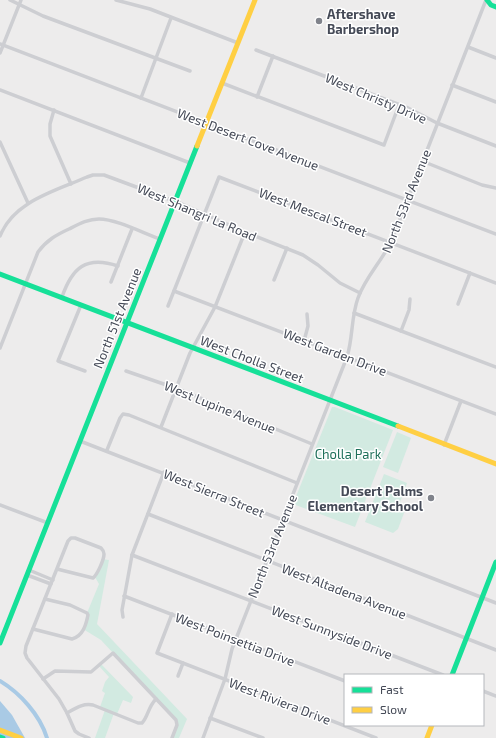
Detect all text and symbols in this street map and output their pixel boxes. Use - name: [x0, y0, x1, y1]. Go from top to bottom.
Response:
- place label: Aftershave Barbershop: [327, 6, 399, 37]
- marker: Aftershave Barbershop: [314, 16, 324, 26]
- street label: West Christy Drive: [323, 69, 429, 127]
- street label: West Desert Cove Avenue: [175, 105, 321, 173]
- street label: North 53rd Avenue: [378, 147, 434, 255]
- street label: West Shangri La Road: [135, 180, 259, 244]
- street label: West Mescal Street: [257, 184, 369, 240]
- street label: North 51st Avenue: [90, 265, 144, 371]
- street label: West Garden Drive: [281, 325, 389, 379]
- street label: West Cholla Street: [198, 332, 306, 386]
- street label: West Lupine Avenue: [162, 377, 278, 437]
- park label: Cholla Park: [315, 446, 382, 462]
- street label: West Sierra Street: [161, 465, 267, 521]
- place label: Desert Palms Elementary School: [307, 483, 424, 514]
- street label: North 53rd Avenue: [244, 492, 300, 600]
- marker: Desert Palms Elementary School: [426, 493, 436, 503]
- street label: West Altadena Avenue: [279, 560, 409, 622]
- street label: West Sunnyside Drive: [269, 602, 395, 662]
- street label: West Poinsettia Drive: [173, 609, 297, 669]
- street label: West Riviera Drive: [227, 674, 333, 728]
- legend: [344, 674, 484, 726]
- text: Fast: [380, 682, 404, 696]
- text: Slow: [380, 702, 407, 716]

